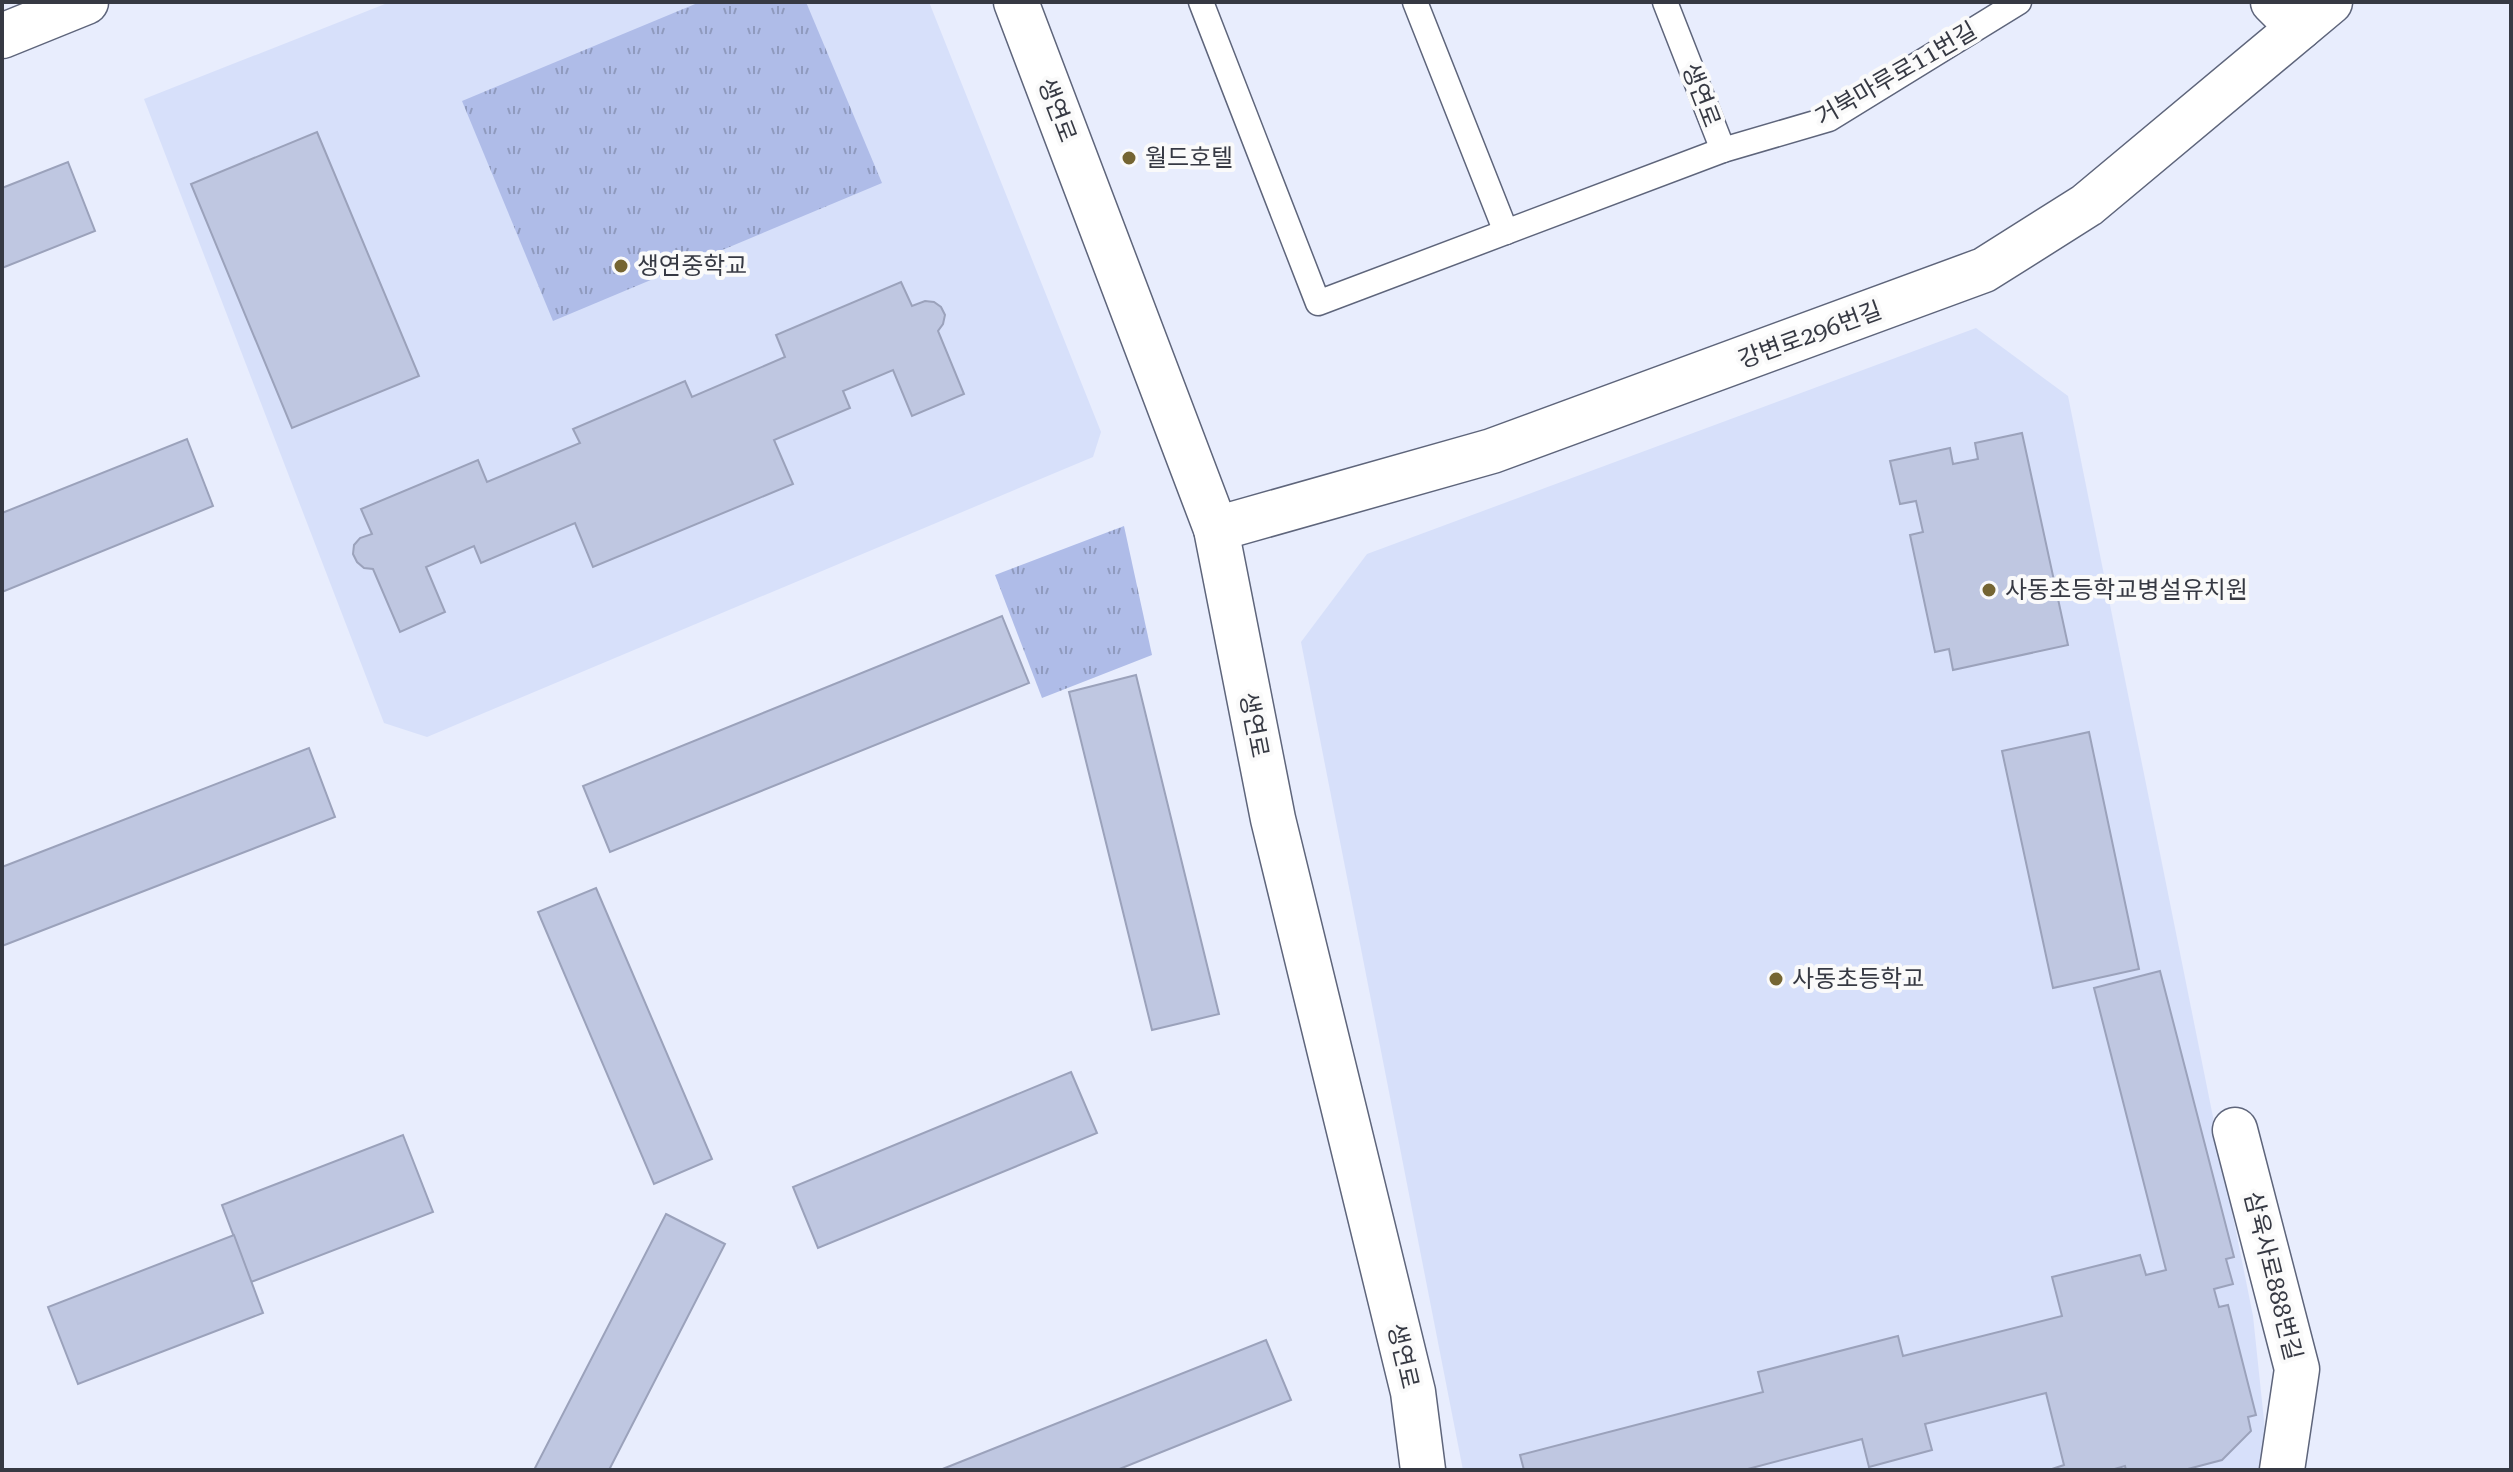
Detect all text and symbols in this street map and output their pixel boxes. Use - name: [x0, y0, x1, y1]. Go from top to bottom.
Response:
- street label: 거북마루로11번길: [1810, 17, 1982, 131]
- street label: 생연로: [1676, 59, 1726, 131]
- street label: 생연로: [1032, 74, 1082, 146]
- place label: 월드호텔: [1145, 144, 1233, 172]
- marker: 월드호텔: [1120, 149, 1138, 167]
- place label: 생연중학교: [637, 252, 747, 280]
- marker: 생연중학교: [612, 257, 630, 275]
- street label: 강변로296번길: [1734, 296, 1886, 374]
- place label: 사동초등학교병설유치원: [2005, 576, 2248, 604]
- marker: 사동초등학교병설유치원: [1980, 581, 1998, 599]
- street label: 생연로: [1234, 690, 1274, 760]
- place label: 사동초등학교: [1792, 965, 1924, 993]
- marker: 사동초등학교: [1767, 970, 1785, 988]
- street label: 삼육사로888번길: [2239, 1189, 2307, 1363]
- street label: 생연로: [1382, 1321, 1424, 1391]

